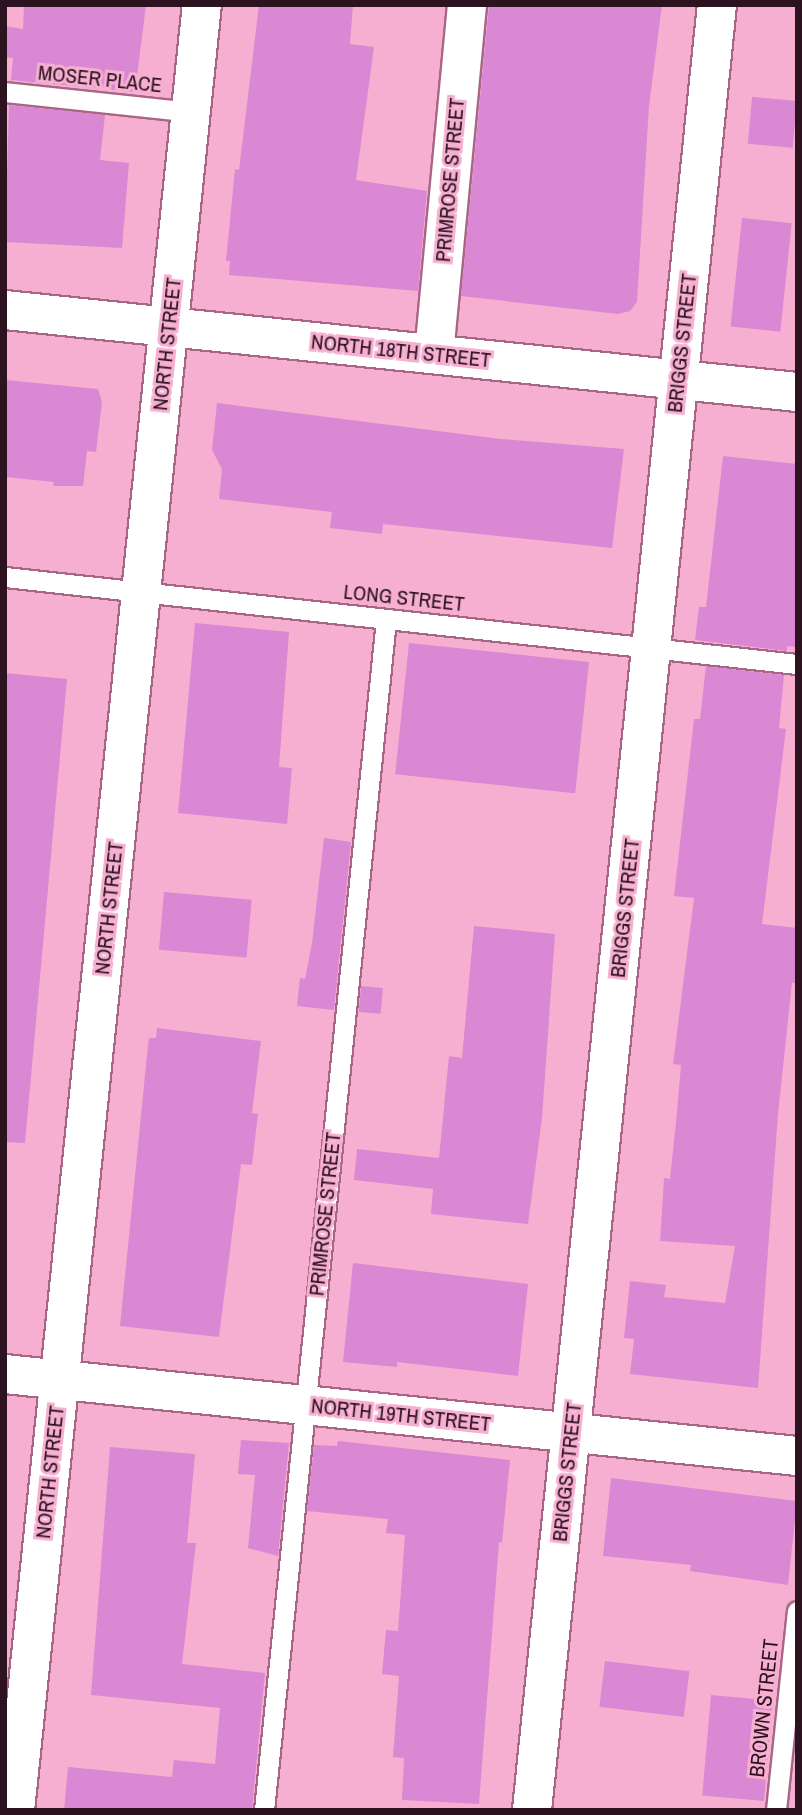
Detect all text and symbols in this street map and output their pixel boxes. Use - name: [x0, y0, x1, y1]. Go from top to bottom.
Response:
- street label: MOSER PLACE: [37, 60, 163, 98]
- street label: PRIMROSE STREET: [430, 97, 470, 263]
- street label: BRIGGS STREET: [662, 272, 702, 414]
- street label: NORTH STREET: [147, 276, 187, 412]
- street label: NORTH 18TH STREET: [310, 329, 492, 373]
- street label: LONG STREET: [342, 579, 466, 617]
- street label: BRIGGS STREET: [605, 837, 645, 979]
- street label: NORTH STREET: [89, 840, 129, 976]
- street label: PRIMROSE STREET: [304, 1131, 346, 1297]
- street label: NORTH 19TH STREET: [310, 1393, 492, 1437]
- street label: BRIGGS STREET: [547, 1401, 587, 1543]
- street label: NORTH STREET: [30, 1404, 70, 1540]
- street label: BROWN STREET: [744, 1638, 784, 1778]

